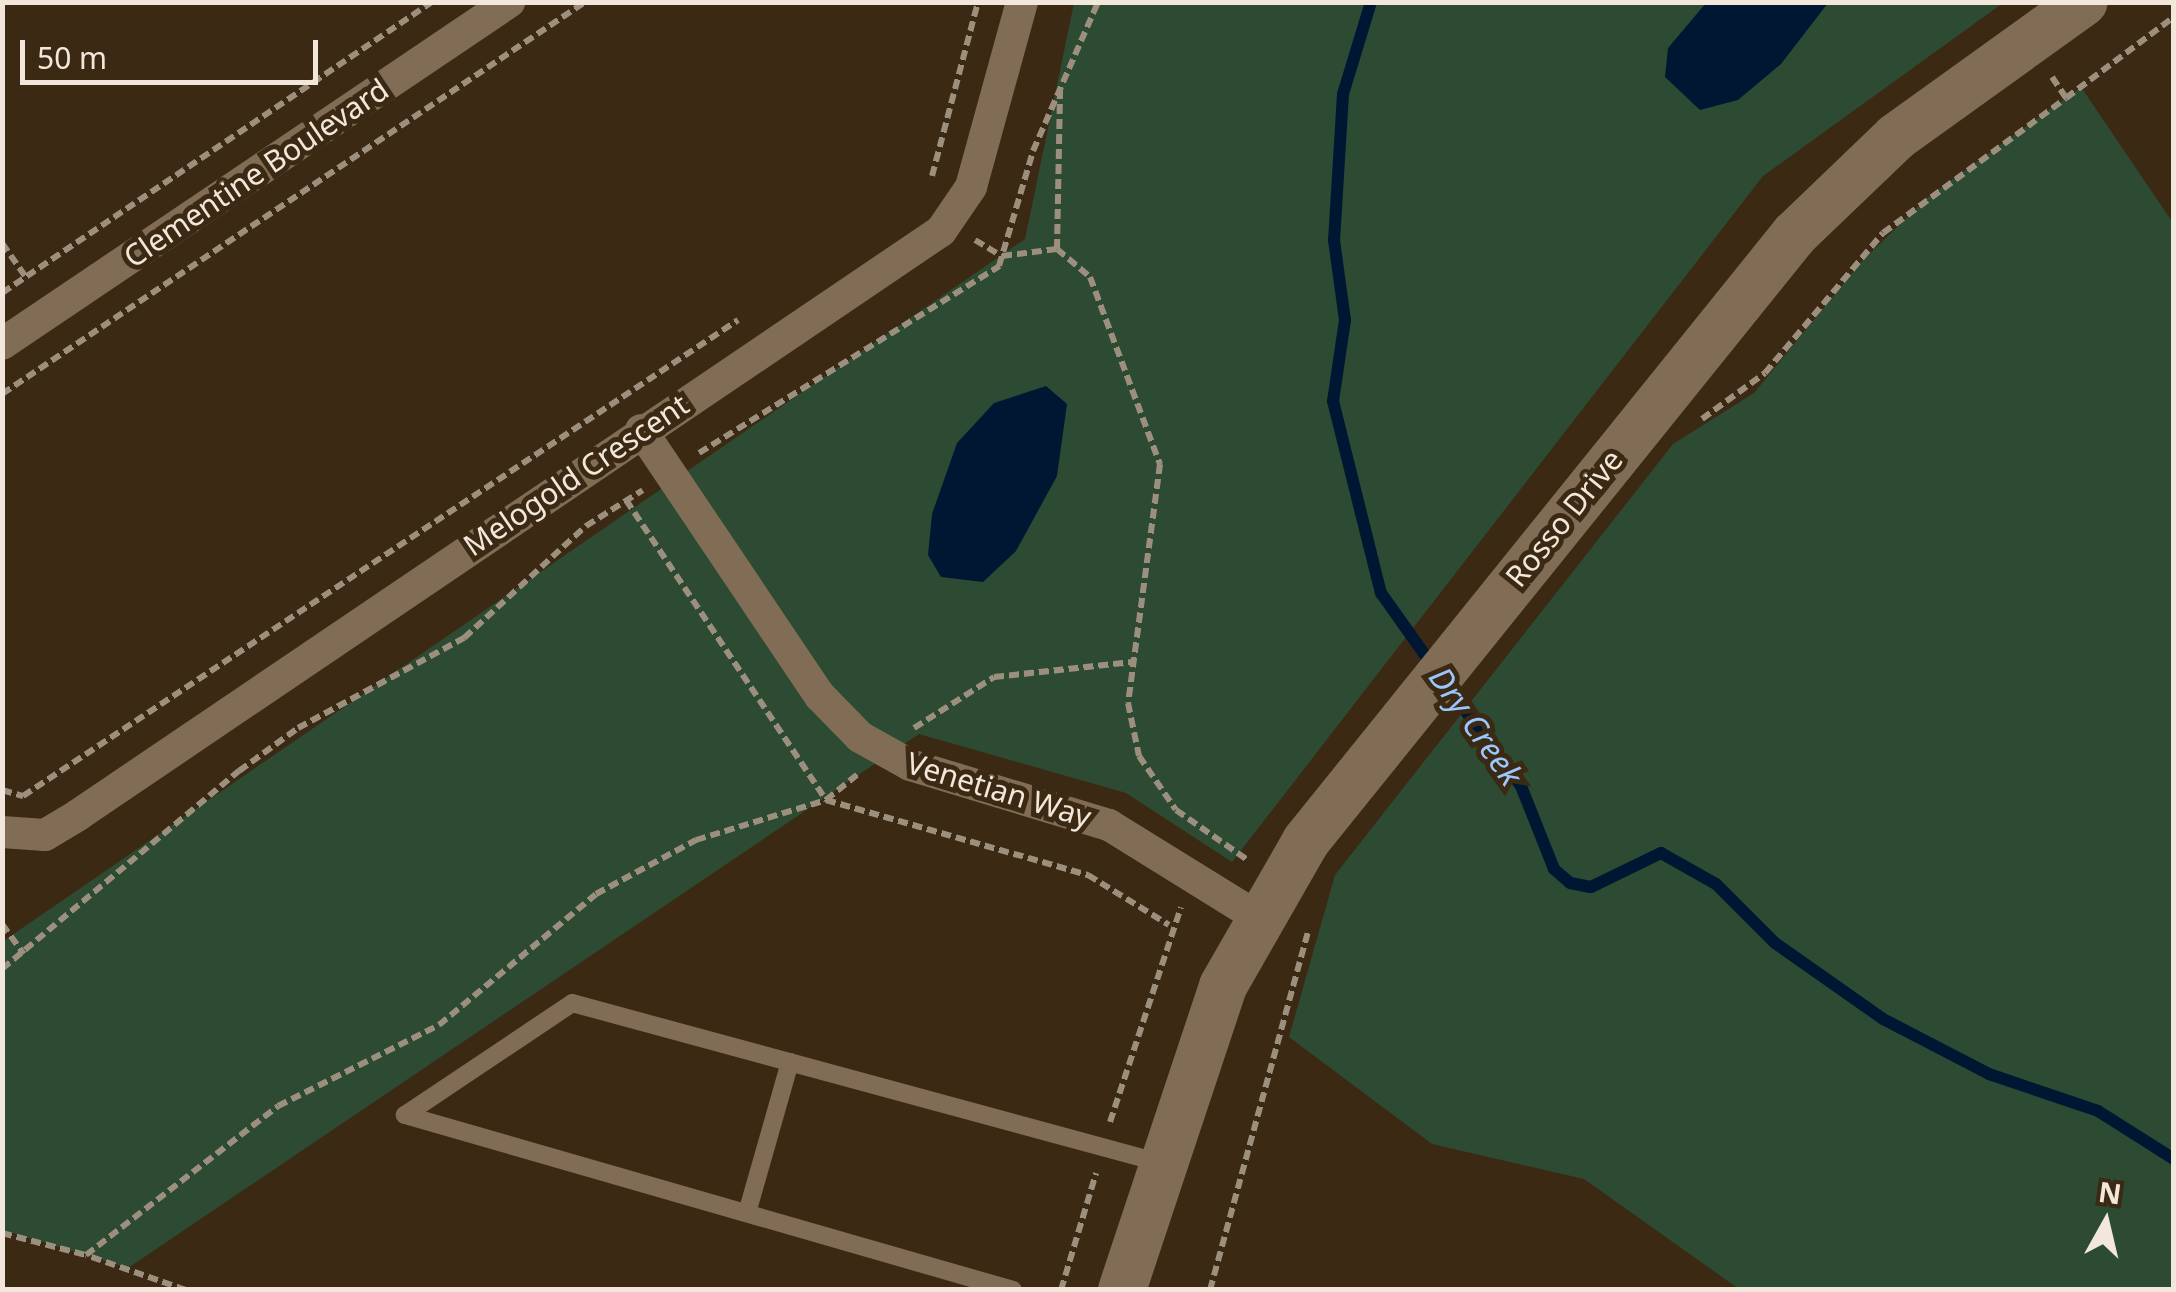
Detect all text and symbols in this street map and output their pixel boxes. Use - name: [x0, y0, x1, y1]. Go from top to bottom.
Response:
- scale bar: [25, 20, 322, 82]
- text: 50 m: [37, 37, 107, 78]
- street label: Clementine Boulevard: [117, 71, 395, 275]
- street label: Melogold Crescent: [457, 386, 695, 564]
- street label: Rosso Drive: [1498, 442, 1630, 594]
- water label: Dry Creek: [1421, 659, 1531, 793]
- street label: Venetian Way: [902, 745, 1096, 835]
- north arrow: [2056, 1172, 2156, 1272]
- text: N: [2096, 1172, 2124, 1213]

